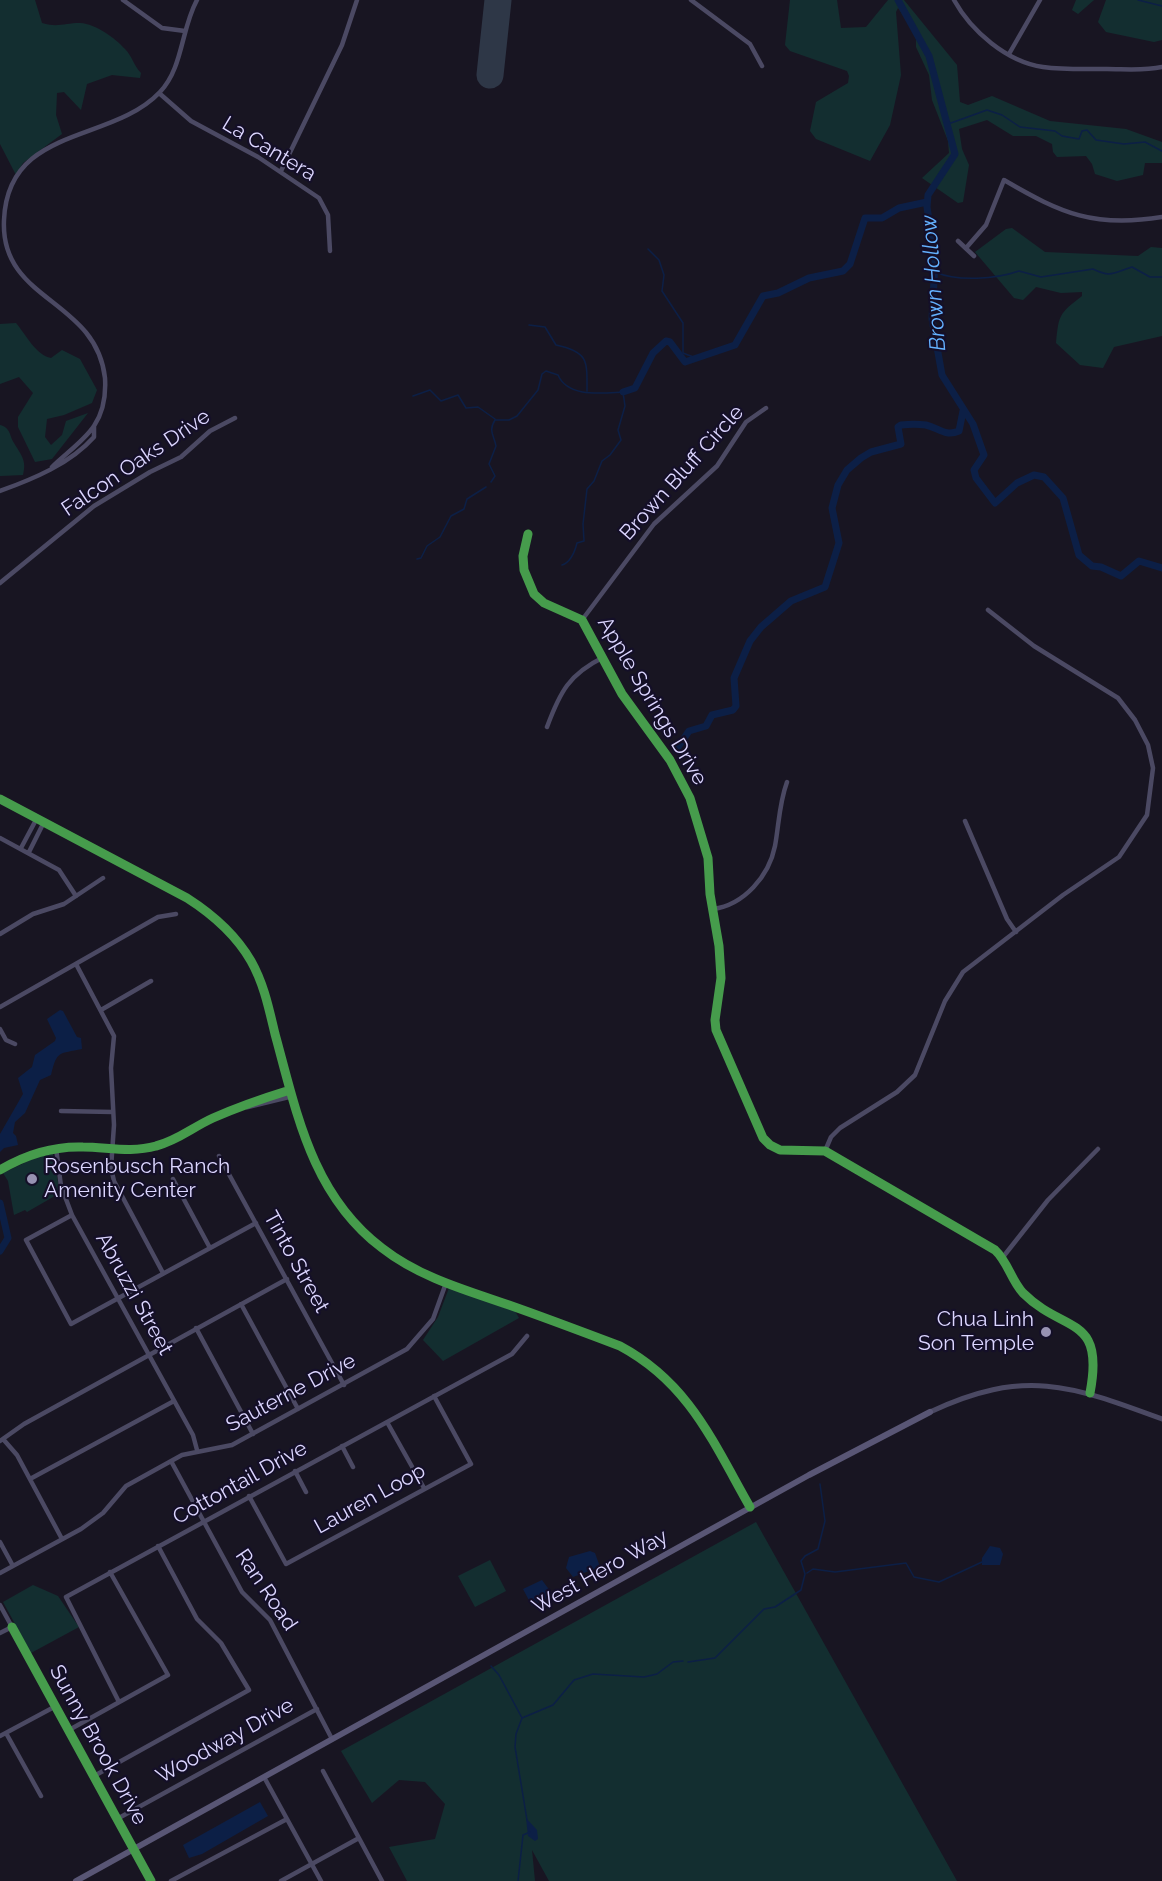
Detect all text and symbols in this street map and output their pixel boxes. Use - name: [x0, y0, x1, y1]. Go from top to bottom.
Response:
- street label: La Cantera: [218, 111, 320, 187]
- water label: Brown Hollow: [916, 214, 952, 352]
- street label: Brown Bluff Circle: [615, 400, 749, 546]
- street label: Falcon Oaks Drive: [57, 404, 215, 522]
- street label: Apple Springs Drive: [592, 612, 712, 790]
- place label: Rosenbusch Ranch Amenity Center: [44, 1154, 230, 1204]
- marker: Rosenbusch Ranch Amenity Center: [25, 1172, 39, 1186]
- street label: Tinto Street: [258, 1207, 334, 1317]
- street label: Abruzzi Street: [90, 1228, 178, 1360]
- place label: Chua Linh Son Temple: [918, 1307, 1034, 1357]
- marker: Chua Linh Son Temple: [1039, 1325, 1053, 1339]
- street label: Sauterne Drive: [222, 1348, 360, 1438]
- street label: Cottontail Drive: [169, 1436, 311, 1530]
- street label: Lauren Loop: [310, 1458, 430, 1540]
- street label: West Hero Way: [528, 1524, 672, 1620]
- street label: Ran Road: [230, 1544, 302, 1636]
- street label: Sunny Brook Drive: [44, 1661, 152, 1829]
- street label: Woodway Drive: [152, 1693, 298, 1789]

